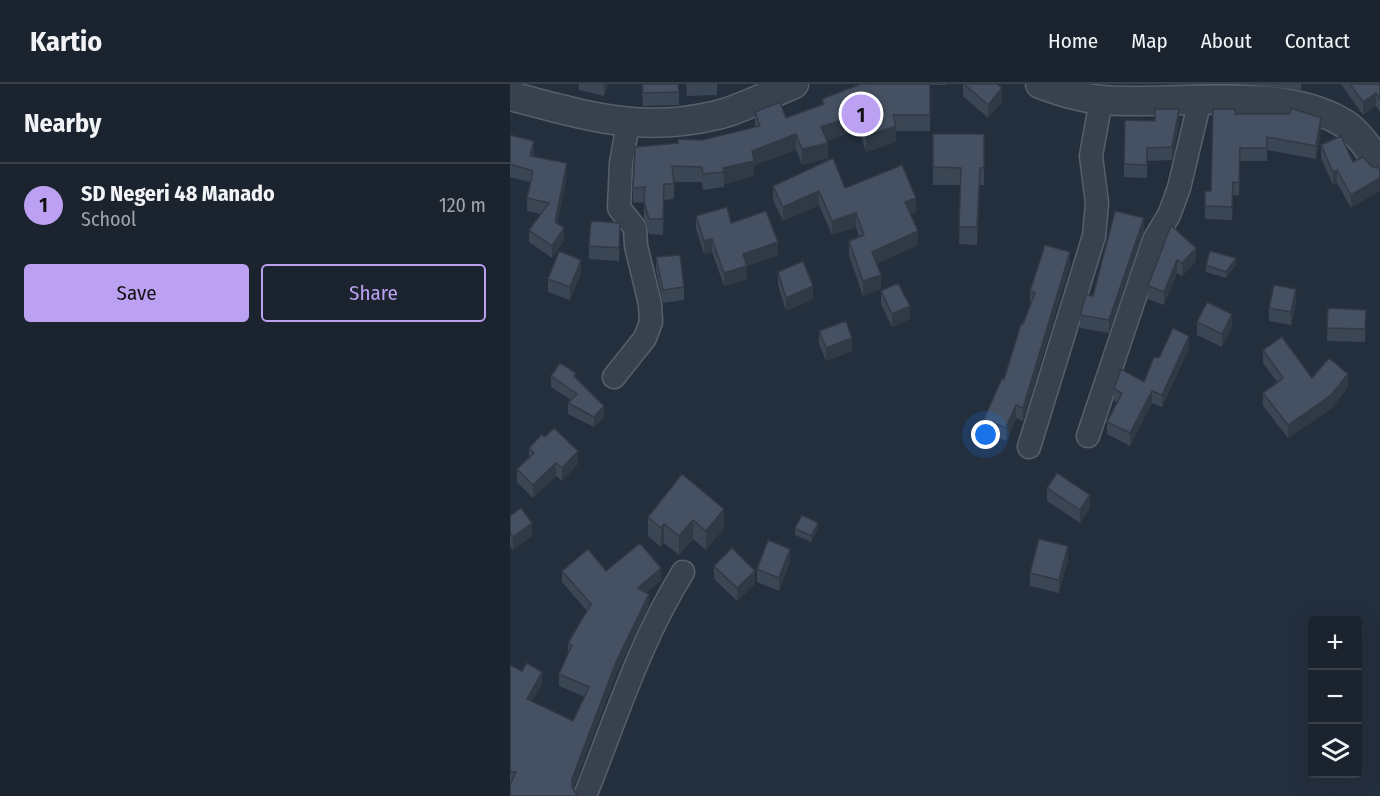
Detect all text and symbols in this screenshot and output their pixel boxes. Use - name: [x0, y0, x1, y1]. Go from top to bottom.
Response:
- text: Kartio: [30, 25, 102, 58]
- text: Home: [1048, 28, 1098, 54]
- text: Map: [1131, 28, 1168, 54]
- text: About: [1201, 28, 1252, 54]
- text: Contact: [1285, 28, 1350, 54]
- pin: 1: [842, 92, 880, 136]
- text: Nearby: [24, 108, 101, 139]
- text: SD Negeri 48 Manado: [81, 180, 275, 207]
- text: 1: [39, 193, 48, 217]
- text: 120 m: [439, 193, 486, 217]
- text: School: [81, 207, 136, 231]
- button: Save: [24, 264, 249, 322]
- button: Share: [261, 264, 486, 322]
- your location: [971, 420, 1000, 449]
- map controls: [1308, 616, 1362, 778]
- button: +: [1308, 616, 1362, 670]
- button: −: [1308, 670, 1362, 724]
- button: layers: [1308, 724, 1362, 778]

